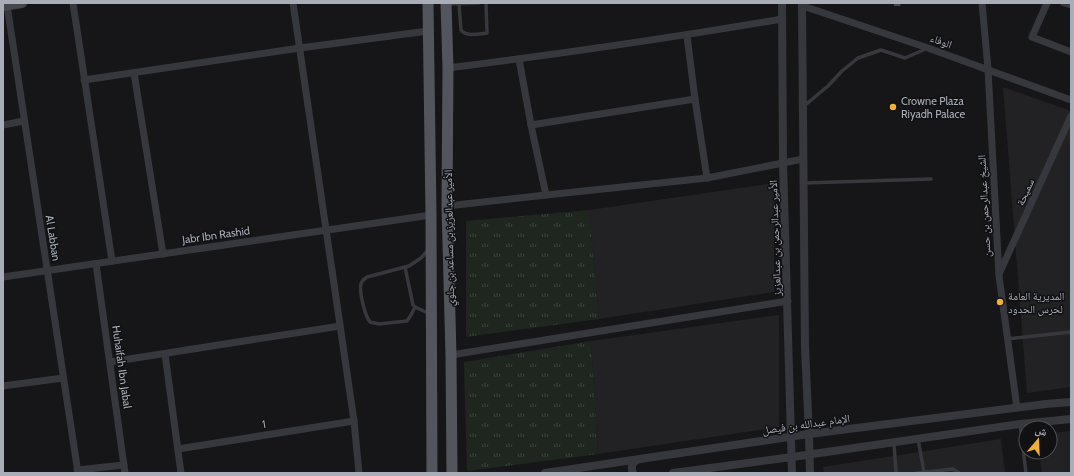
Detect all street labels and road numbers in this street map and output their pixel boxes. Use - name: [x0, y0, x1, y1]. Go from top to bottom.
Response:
- street label: الوفاء: [928, 31, 954, 51]
- street label: الشيخ عبدالرحمن بن حسن: [974, 154, 994, 258]
- street label: الأمير عبدالعزيز بن مساعد بن جلوي: [441, 170, 459, 306]
- street label: سميحة: [1013, 176, 1037, 208]
- street label: الأمير عبدالرحمن بن عبدالعزيز: [766, 180, 784, 297]
- street label: Al Labban: [42, 214, 64, 262]
- street label: Jabr Ibn Rashid: [180, 223, 251, 247]
- street label: Huhaifah Ibn Jabal: [109, 325, 135, 410]
- street label: الإمام عبدالله بن فيصل: [761, 411, 851, 437]
- street label: 1: [261, 417, 267, 431]

